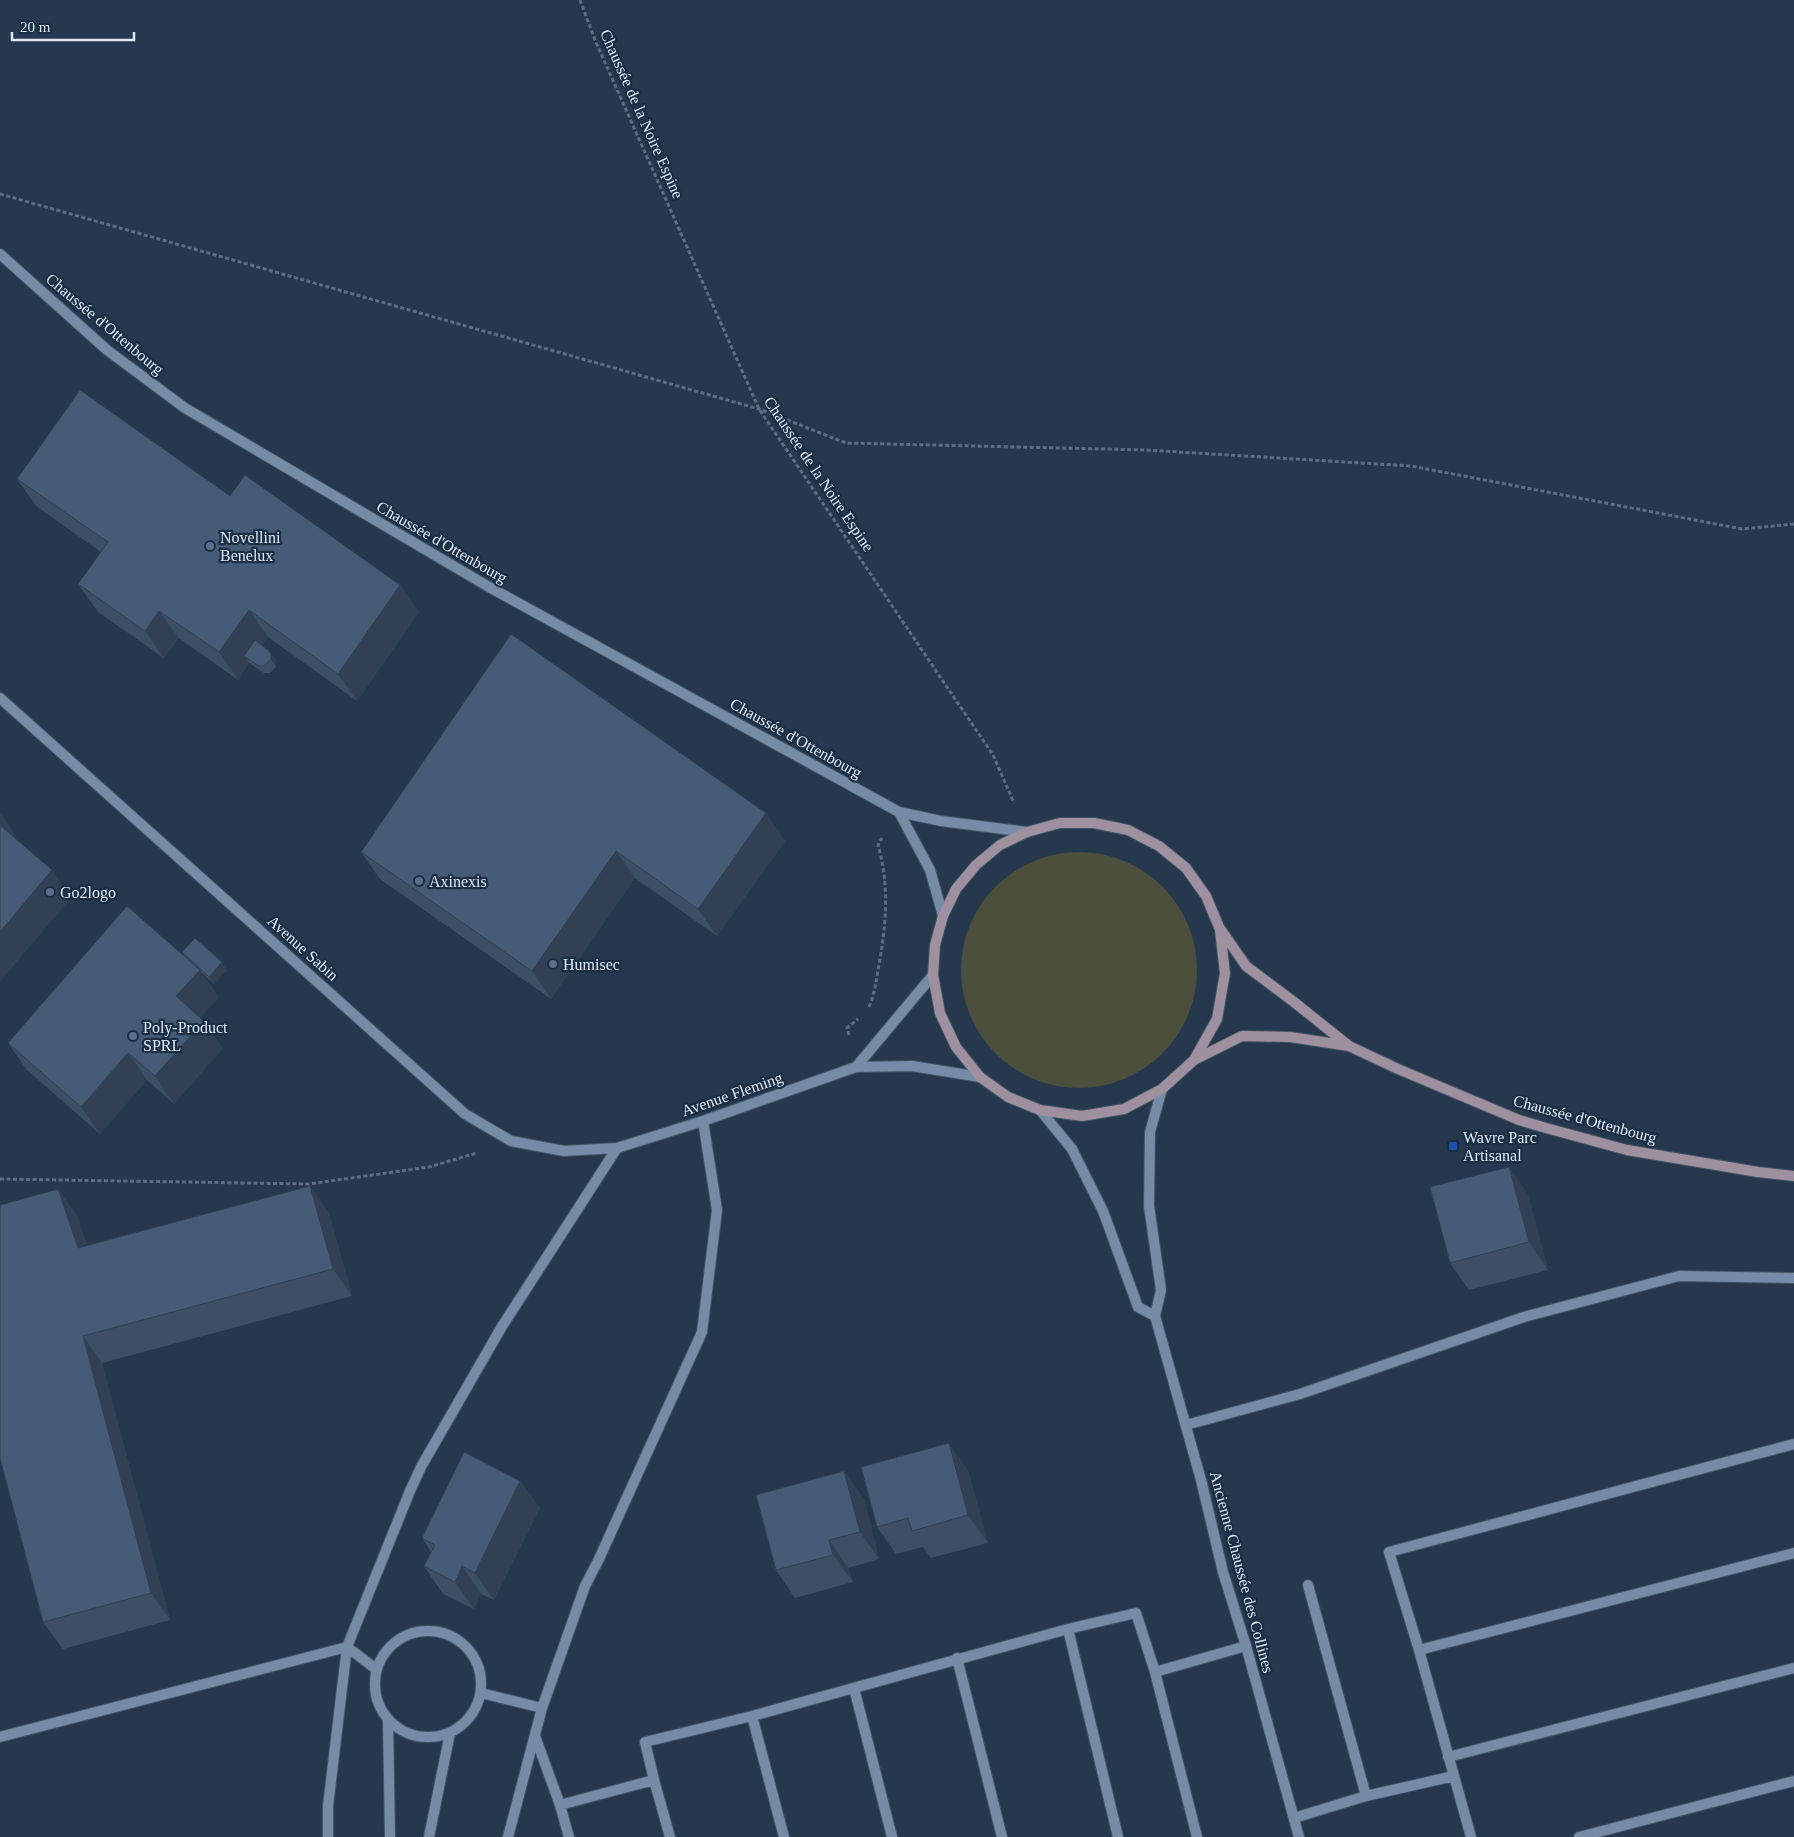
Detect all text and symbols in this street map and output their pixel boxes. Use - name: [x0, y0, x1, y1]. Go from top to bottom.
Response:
- scale bar: [12, 10, 135, 42]
- text: 20 m: [20, 19, 51, 35]
- street label: Chaussée de la Noire Espine: [596, 27, 687, 201]
- street label: Chaussée d'Ottenbourg: [42, 270, 167, 379]
- street label: Chaussée de la Noire Espine: [760, 393, 877, 555]
- street label: Chaussée d'Ottenbourg: [373, 498, 510, 587]
- place label: Novellini Benelux: [220, 529, 281, 564]
- marker: Novellini Benelux: [204, 540, 216, 552]
- street label: Chaussée d'Ottenbourg: [727, 695, 865, 782]
- place label: Axinexis: [429, 873, 487, 890]
- marker: Axinexis: [413, 875, 425, 887]
- place label: Go2logo: [60, 884, 116, 902]
- marker: Go2logo: [44, 886, 56, 898]
- street label: Avenue Sabin: [264, 912, 342, 984]
- place label: Humisec: [563, 956, 620, 973]
- marker: Humisec: [547, 958, 559, 970]
- place label: Poly-Product SPRL: [143, 1019, 228, 1054]
- marker: Poly-Product SPRL: [127, 1030, 139, 1042]
- street label: Avenue Fleming: [679, 1069, 785, 1120]
- street label: Chaussée d'Ottenbourg: [1511, 1092, 1659, 1147]
- place label: Wavre Parc Artisanal: [1463, 1129, 1537, 1164]
- marker: Wavre Parc Artisanal: [1447, 1140, 1459, 1152]
- street label: Ancienne Chaussée des Collines: [1207, 1469, 1277, 1675]

